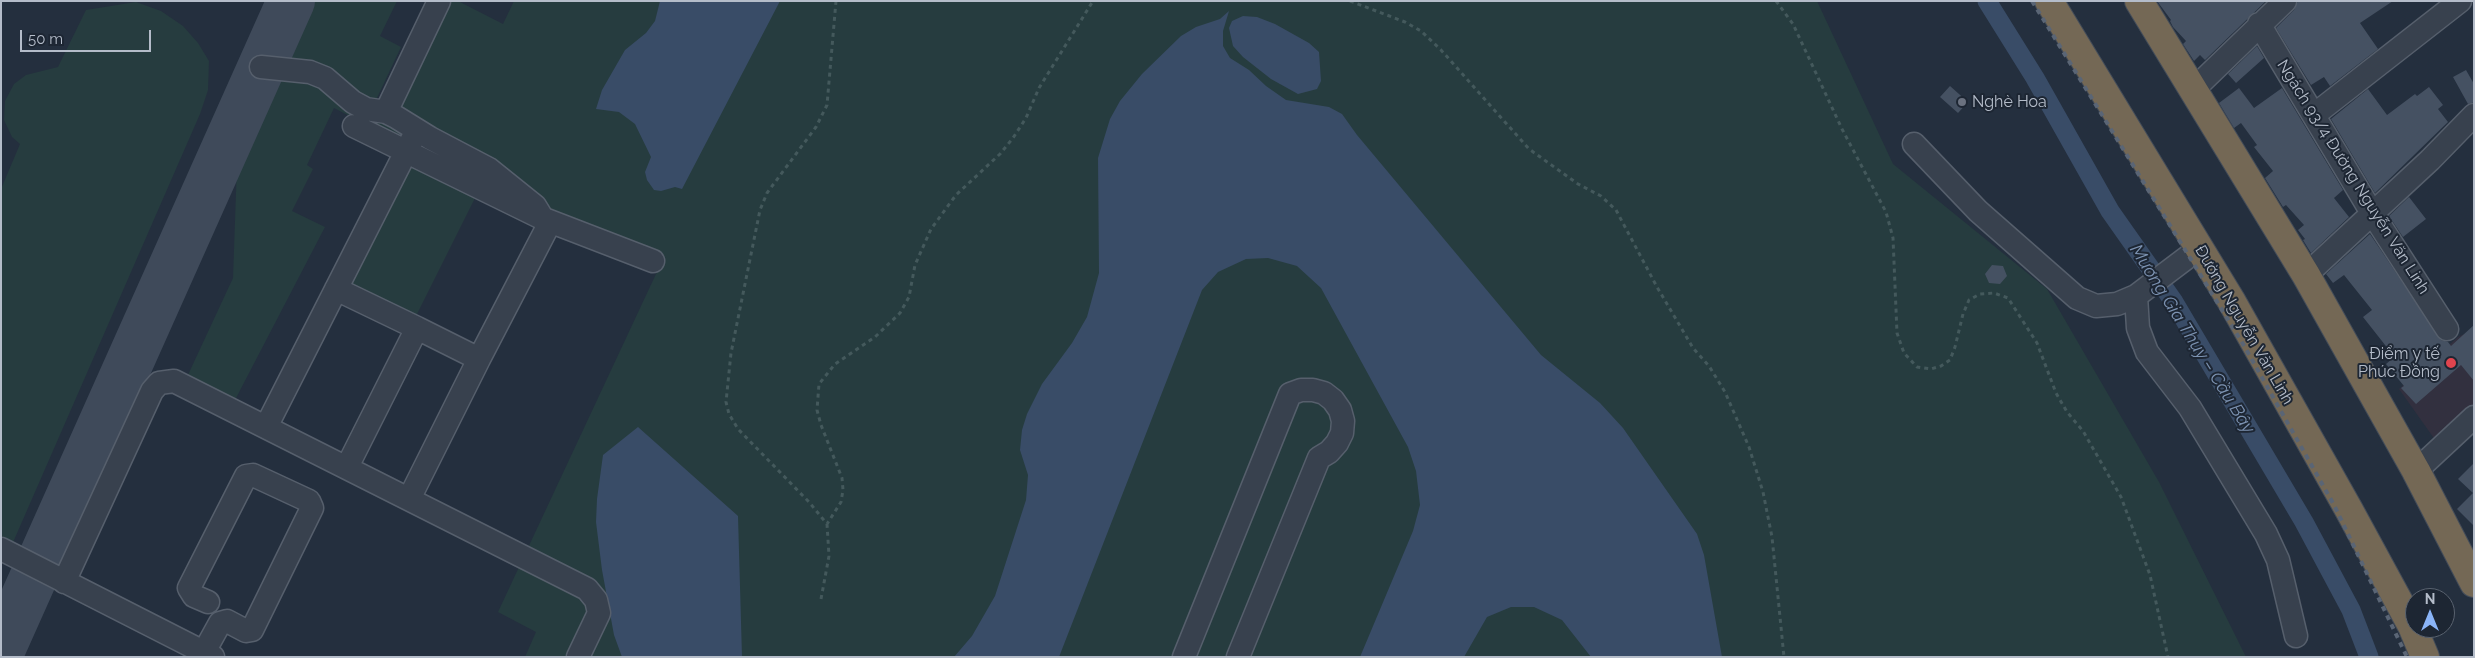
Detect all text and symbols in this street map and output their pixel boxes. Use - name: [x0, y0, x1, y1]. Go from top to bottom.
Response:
- scale bar: [22, 20, 154, 52]
- text: 50 m: [28, 30, 63, 48]
- street label: Ngách 93/4 Đường Nguyễn Văn Linh: [2273, 56, 2433, 298]
- place label: Nghè Hoa: [1972, 92, 2047, 112]
- marker: Nghè Hoa: [1956, 96, 1968, 108]
- water label: Mương Gia Thụy – Cầu Bây: [2125, 240, 2259, 438]
- street label: Đường Nguyễn Văn Linh: [2191, 242, 2297, 408]
- place label: Điểm y tế Phúc Đồng: [2358, 344, 2440, 382]
- marker: Điểm y tế Phúc Đồng: [2444, 356, 2458, 370]
- north arrow: [2405, 588, 2455, 638]
- text: N: [2425, 591, 2435, 607]

